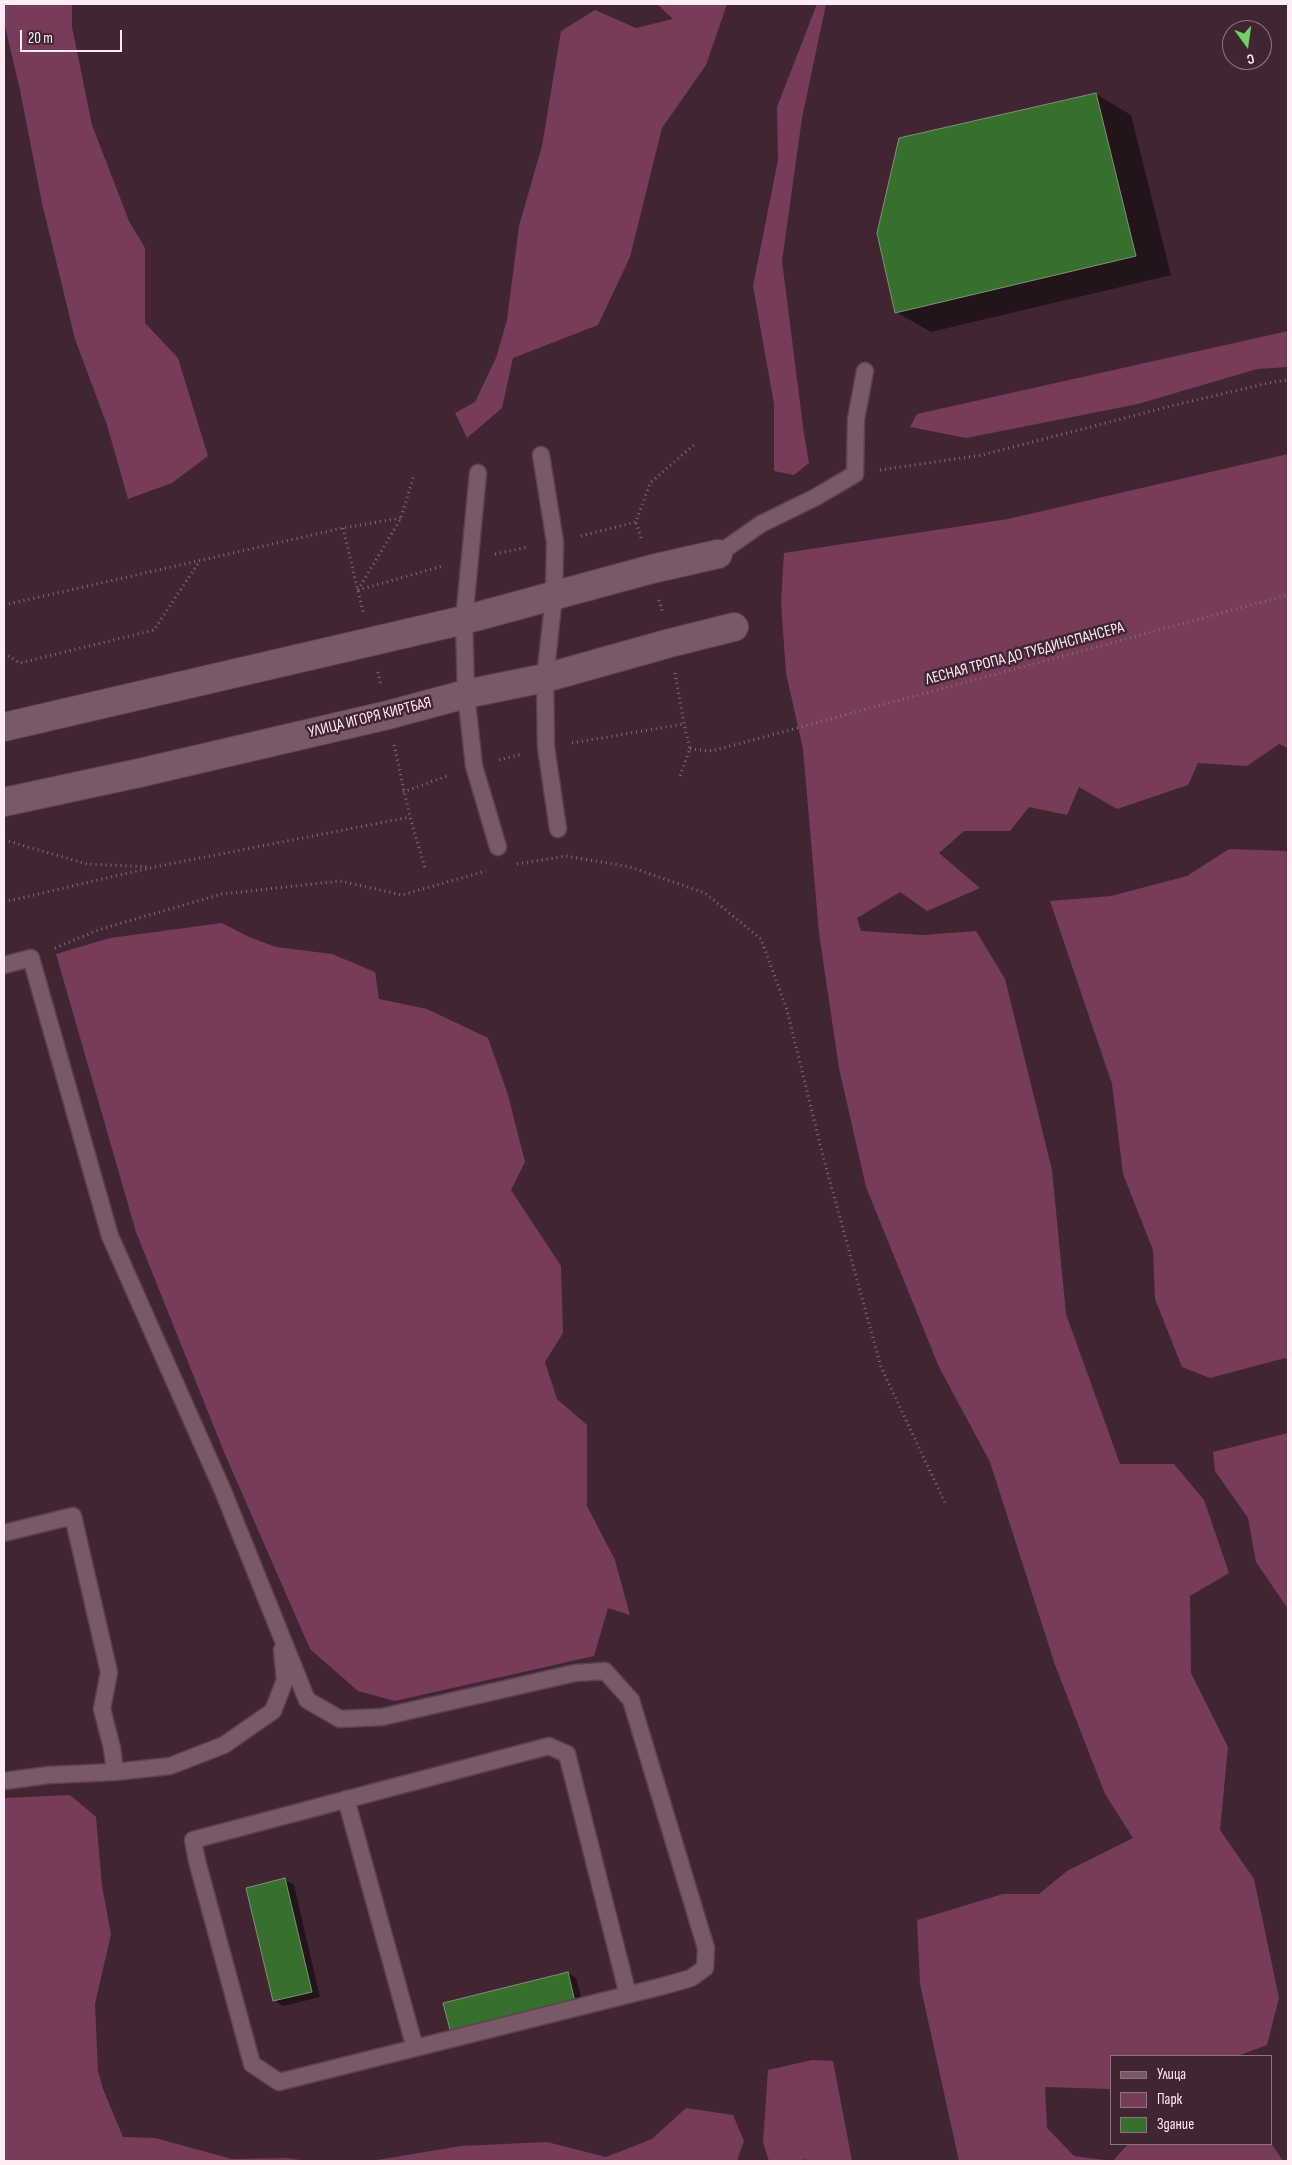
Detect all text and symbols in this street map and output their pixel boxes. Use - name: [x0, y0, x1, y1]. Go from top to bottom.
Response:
- scale bar: [22, 20, 125, 52]
- north arrow: [1222, 20, 1272, 70]
- text: 20 m: [28, 29, 53, 48]
- text: С: [1245, 50, 1256, 68]
- street label: ЛЕСНАЯ ТРОПА ДО ТУБДИНСПАНСЕРА: [924, 618, 1126, 690]
- street label: УЛИЦА ИГОРЯ КИРТБАЯ: [306, 693, 434, 743]
- legend: [1110, 2055, 1272, 2145]
- text: Улица: [1157, 2065, 1186, 2084]
- text: Парк: [1157, 2090, 1182, 2109]
- text: Здание: [1157, 2115, 1194, 2134]

